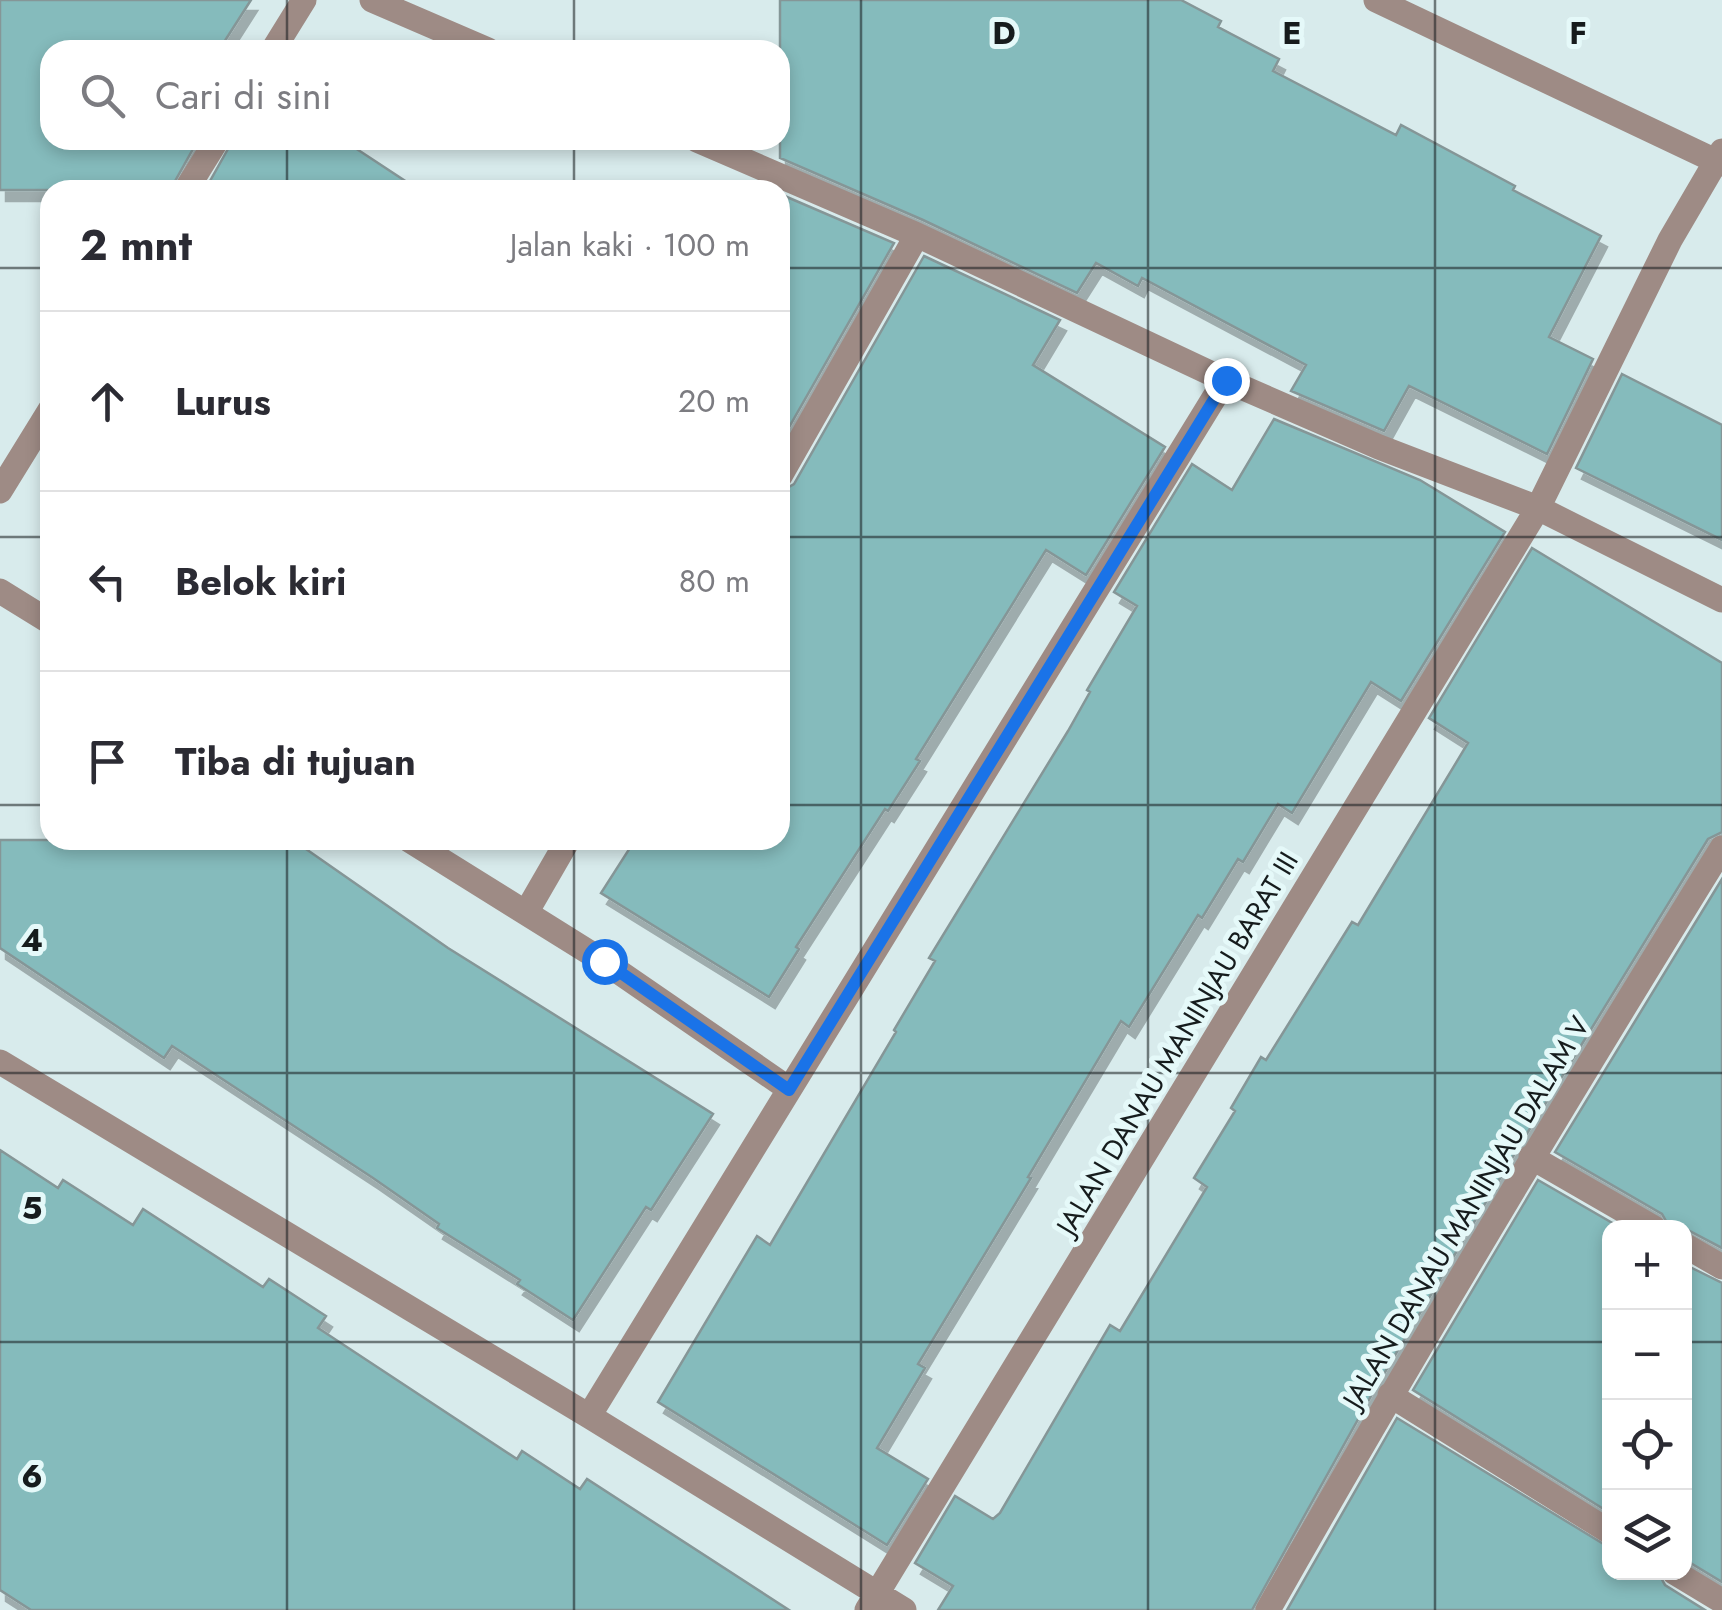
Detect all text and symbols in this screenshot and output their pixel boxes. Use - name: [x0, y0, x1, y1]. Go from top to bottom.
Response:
- text: D: [992, 10, 1016, 56]
- text: E: [1282, 10, 1302, 56]
- text: F: [1569, 10, 1587, 56]
- search box: [40, 40, 790, 150]
- icon: search: [75, 68, 130, 123]
- text: Cari di sini: [155, 68, 332, 123]
- text: 2 mnt: [80, 215, 192, 276]
- text: Jalan kaki · 100 m: [510, 222, 750, 268]
- route end: [1204, 358, 1250, 404]
- icon: ahead: [80, 374, 135, 429]
- text: Lurus: [175, 374, 271, 429]
- text: 20 m: [678, 378, 750, 424]
- icon: left: [80, 554, 135, 609]
- text: Belok kiri: [175, 554, 347, 609]
- text: 80 m: [679, 558, 750, 604]
- icon: arrive: [80, 734, 135, 789]
- text: Tiba di tujuan: [175, 734, 416, 789]
- street label: JALAN DANAU MANINJAU BARAT III: [1044, 844, 1308, 1246]
- text: 4: [21, 917, 43, 963]
- route start: [582, 939, 628, 985]
- street label: JALAN DANAU MANINJAU DALAM V: [1331, 1008, 1600, 1419]
- text: 5: [22, 1185, 42, 1231]
- map controls: [1602, 1220, 1692, 1580]
- button: +: [1602, 1220, 1692, 1310]
- button: −: [1602, 1310, 1692, 1400]
- button: locate: [1602, 1400, 1692, 1490]
- text: 6: [21, 1453, 43, 1499]
- button: layers: [1602, 1490, 1692, 1580]

